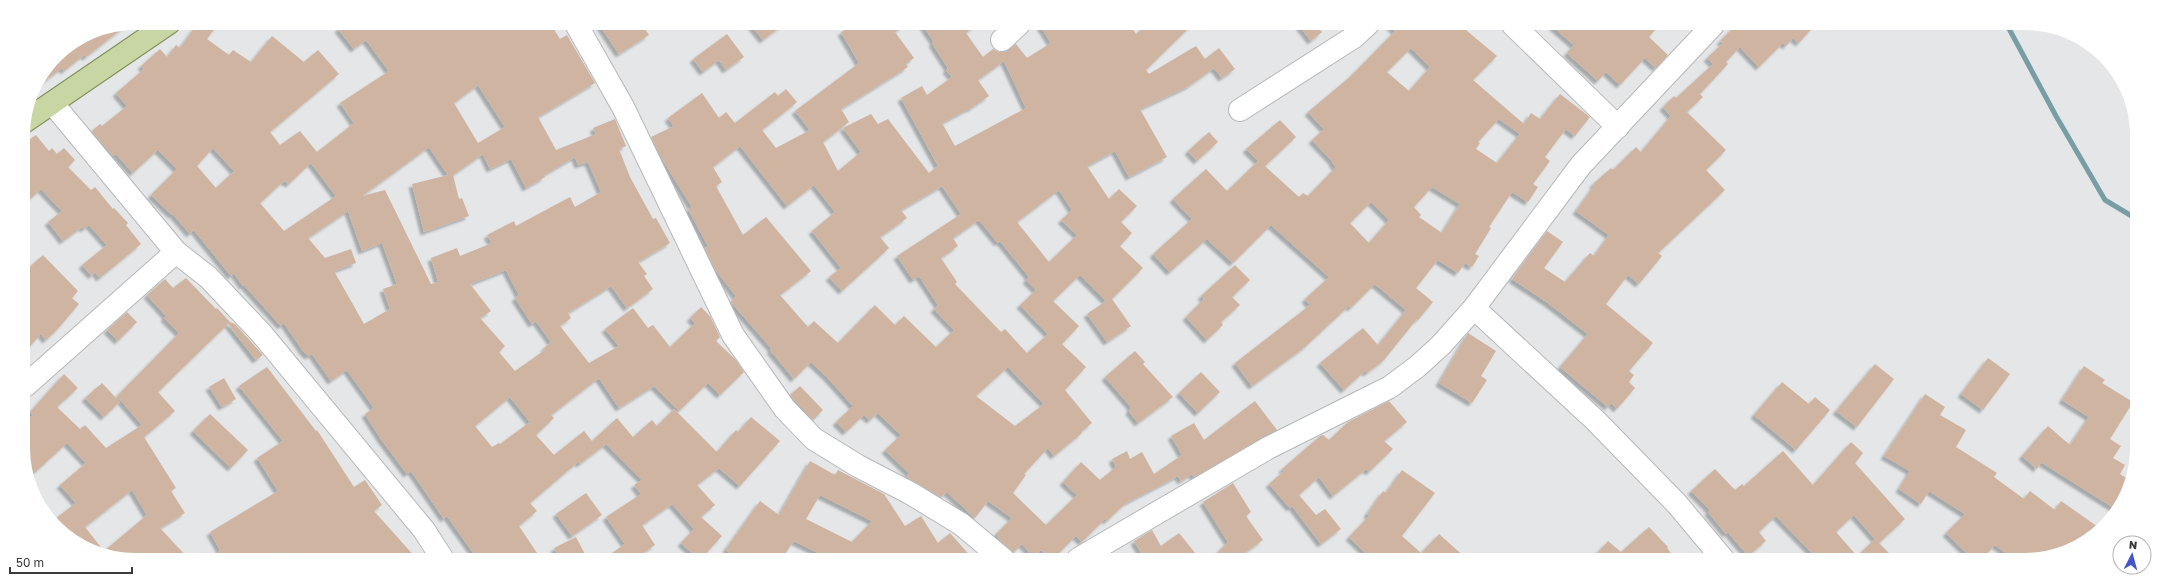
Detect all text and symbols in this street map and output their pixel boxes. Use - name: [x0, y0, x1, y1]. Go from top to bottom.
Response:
- north arrow: [2112, 535, 2152, 575]
- text: N: [2128, 538, 2138, 551]
- scale bar: [10, 549, 132, 575]
- text: 50 m: [16, 555, 44, 570]

